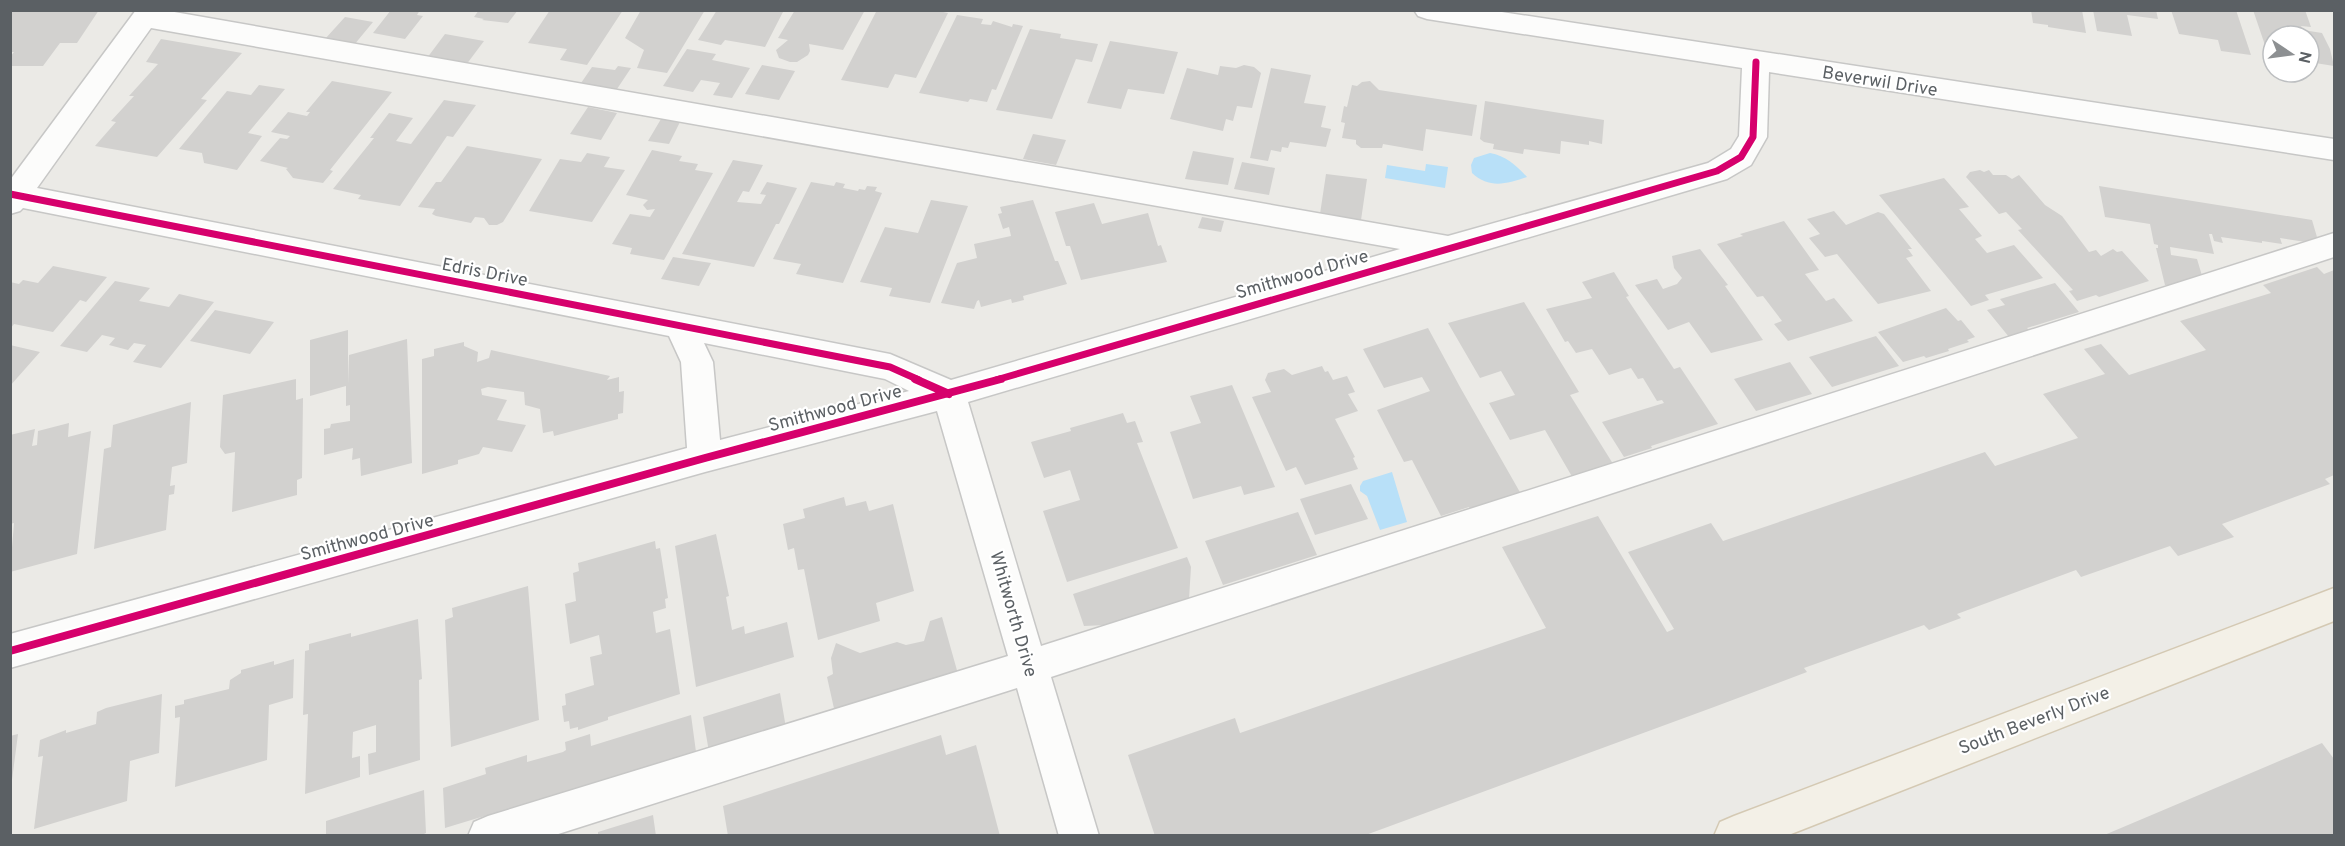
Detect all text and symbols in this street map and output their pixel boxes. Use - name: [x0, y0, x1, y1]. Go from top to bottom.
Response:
- north arrow: [2261, 24, 2321, 84]
- text: N: [2293, 49, 2315, 65]
- street label: Beverwil Drive: [1821, 62, 1939, 103]
- street label: Smithwood Drive: [1233, 245, 1372, 305]
- street label: Edris Drive: [440, 254, 530, 293]
- street label: Smithwood Drive: [766, 381, 905, 438]
- street label: Smithwood Drive: [298, 510, 437, 567]
- street label: Whitworth Drive: [984, 549, 1041, 680]
- street label: South Beverly Drive: [1956, 682, 2113, 761]

